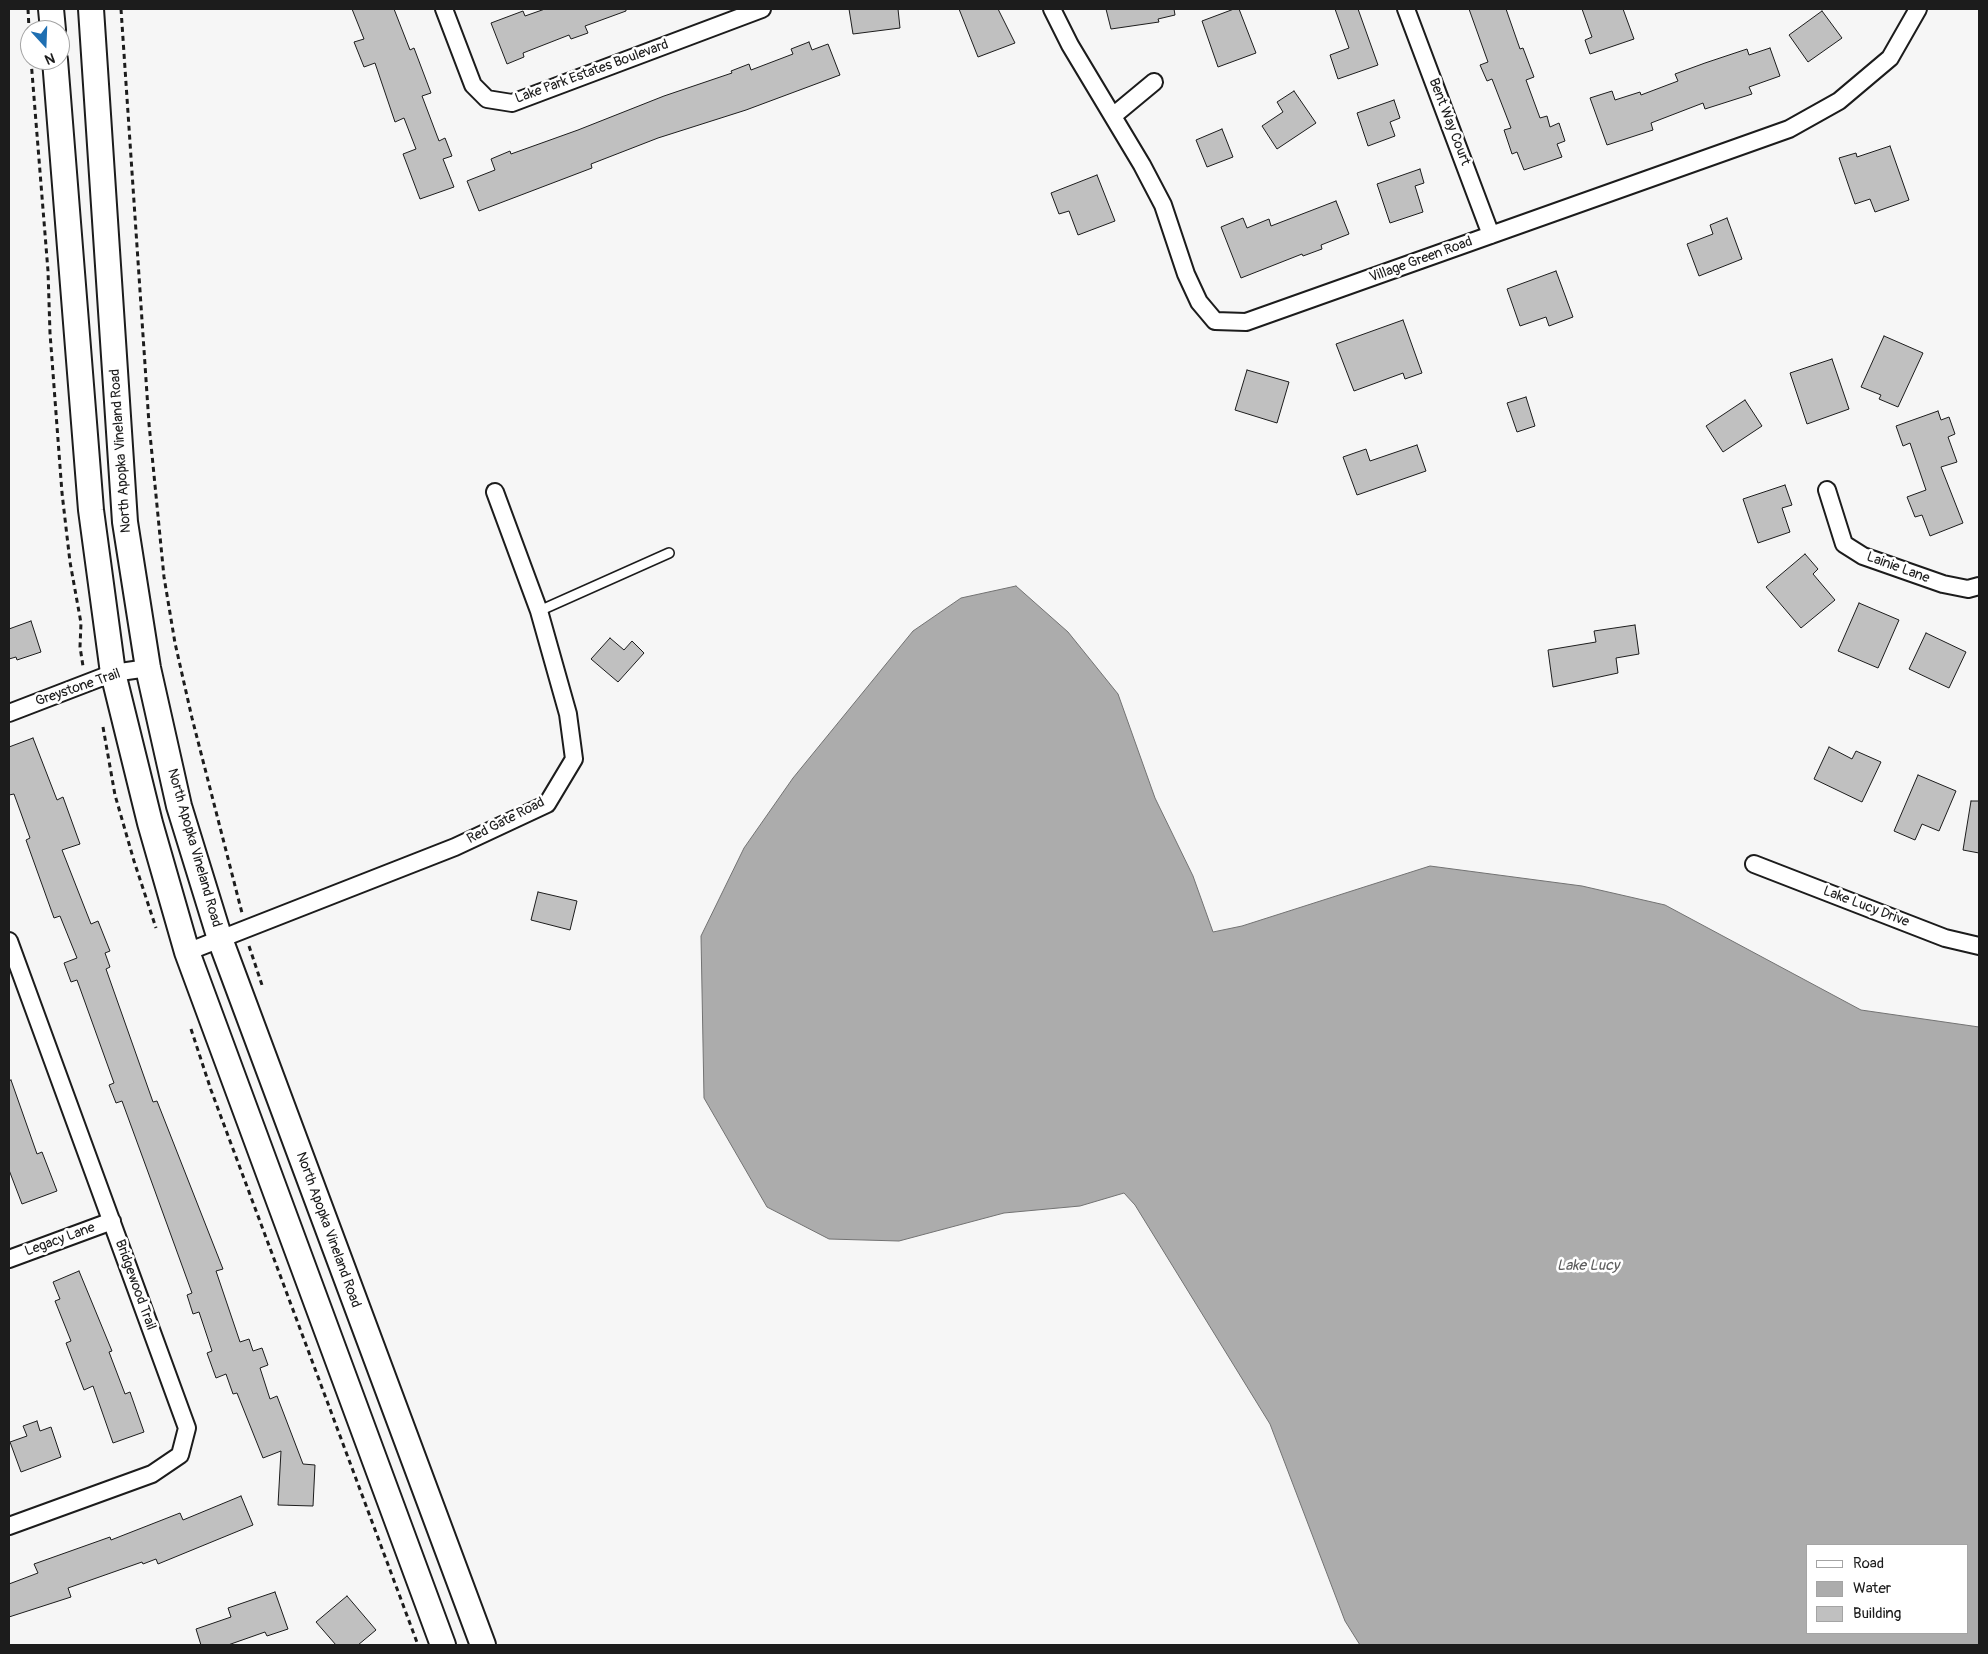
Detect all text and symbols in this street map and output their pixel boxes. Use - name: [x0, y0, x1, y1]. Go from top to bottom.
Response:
- north arrow: [20, 20, 70, 70]
- street label: Lake Park Estates Boulevard: [513, 36, 671, 108]
- text: N: [43, 49, 57, 68]
- street label: Bent Way Court: [1425, 76, 1473, 168]
- street label: Village Green Road: [1367, 234, 1475, 286]
- street label: North Apopka Vineland Road: [107, 368, 135, 534]
- street label: Lainie Lane: [1864, 549, 1932, 587]
- street label: Greystone Trail: [33, 666, 123, 710]
- street label: North Apopka Vineland Road: [163, 767, 225, 929]
- street label: Red Gate Road: [464, 794, 548, 848]
- street label: Lake Lucy Drive: [1820, 883, 1912, 931]
- street label: North Apopka Vineland Road: [292, 1150, 364, 1310]
- street label: Legacy Lane: [23, 1220, 97, 1260]
- street label: Bridgewood Trail: [111, 1237, 159, 1333]
- water label: Lake Lucy: [1557, 1257, 1619, 1275]
- legend: [1806, 1544, 1968, 1634]
- text: Road: [1853, 1554, 1884, 1573]
- text: Water: [1853, 1579, 1891, 1598]
- text: Building: [1853, 1604, 1901, 1623]

